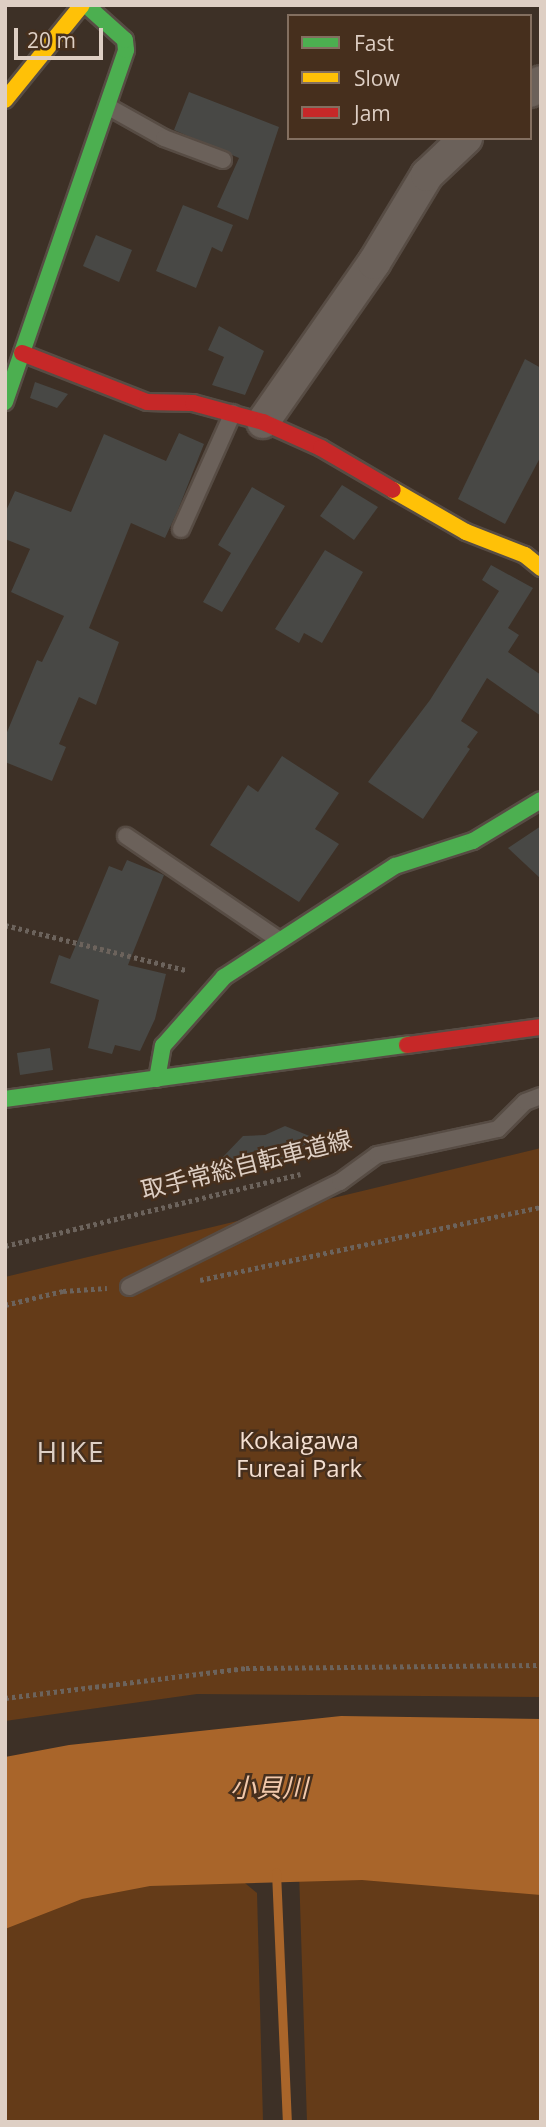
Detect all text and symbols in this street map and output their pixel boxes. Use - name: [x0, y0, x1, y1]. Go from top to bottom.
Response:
- scale bar: [18, 14, 107, 58]
- legend: [287, 14, 532, 140]
- text: 20 m: [27, 26, 76, 54]
- text: Fast: [354, 29, 394, 57]
- text: Slow: [354, 64, 400, 92]
- text: Jam: [354, 99, 391, 127]
- street label: 取手常総自転車道線: [138, 1124, 354, 1204]
- park label: Kokaigawa Fureai Park: [236, 1426, 362, 1482]
- district label: HIKE: [37, 1434, 105, 1468]
- water label: 小貝川: [230, 1772, 308, 1804]

